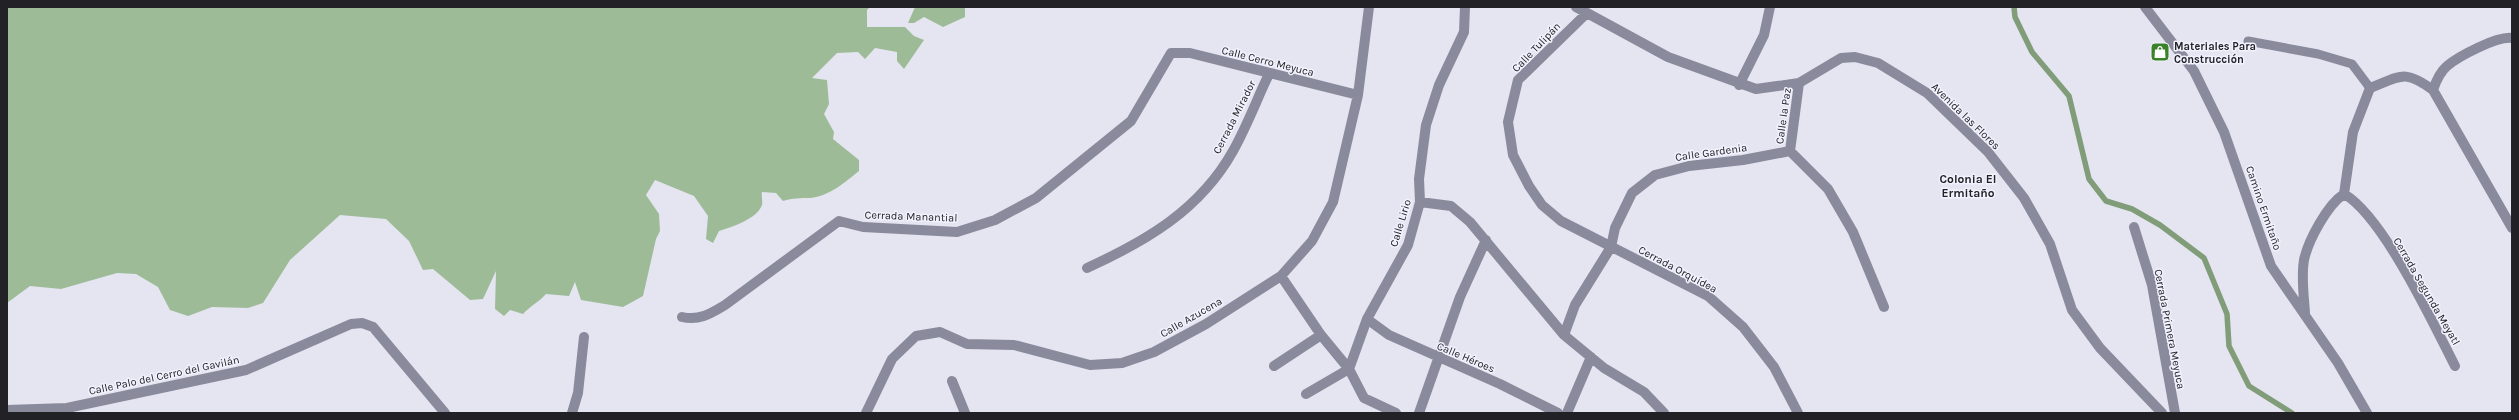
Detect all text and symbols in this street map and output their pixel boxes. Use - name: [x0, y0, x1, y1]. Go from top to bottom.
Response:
- street label: Calle Tulipán: [1509, 20, 1563, 75]
- place label: Materiales Para Construcción: [2174, 40, 2256, 66]
- shop icon: Materiales Para Construcción: [2149, 41, 2171, 63]
- street label: Calle Cerro Meyuca: [1220, 44, 1315, 79]
- street label: Cerrada Mirador: [1210, 78, 1259, 156]
- street label: Avenida las Flores: [1929, 80, 2003, 152]
- street label: Calle la Paz: [1773, 87, 1794, 145]
- street label: Calle Gardenia: [1674, 141, 1748, 164]
- street label: Camino Ermitaño: [2243, 164, 2284, 252]
- district label: Colonia El Ermitaño: [1939, 172, 1997, 200]
- street label: Calle Lirio: [1387, 198, 1414, 248]
- street label: Cerrada Manantial: [864, 208, 958, 225]
- street label: Cerrada Segunda Meyatl: [2390, 235, 2463, 347]
- street label: Cerrada Orquídea: [1636, 243, 1719, 296]
- street label: Cerrada Primera Meyuca: [2151, 268, 2188, 390]
- street label: Calle Azucena: [1158, 294, 1225, 340]
- street label: Calle Héroes: [1435, 339, 1497, 376]
- street label: Calle Palo del Cerro del Gavilán: [88, 353, 241, 398]

